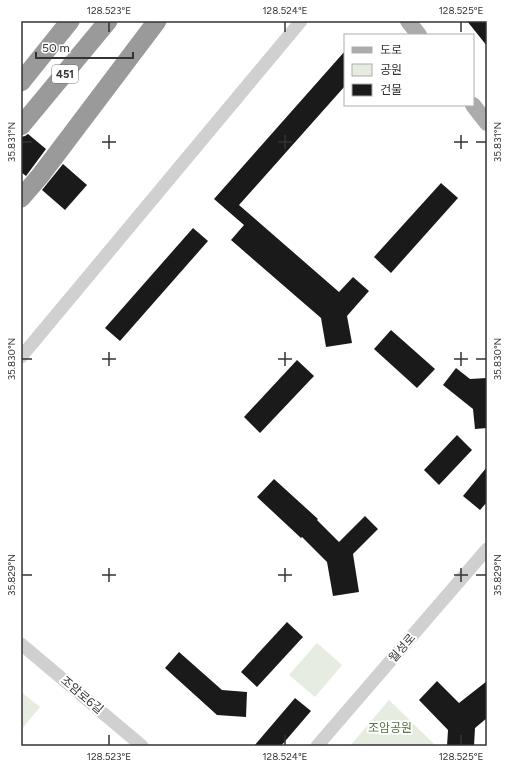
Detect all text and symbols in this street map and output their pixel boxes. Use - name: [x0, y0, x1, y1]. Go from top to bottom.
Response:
- text: 128.523°E: [87, 4, 131, 17]
- text: 128.524°E: [262, 4, 308, 17]
- text: 128.525°E: [439, 4, 483, 17]
- scale bar: [36, 34, 133, 60]
- legend: [344, 34, 474, 106]
- text: 50 m: [42, 41, 70, 55]
- text: 도로: [380, 43, 402, 57]
- text: 공원: [380, 63, 402, 77]
- road number: 451: [52, 65, 78, 83]
- text: 건물: [380, 83, 402, 97]
- text: 35.831°N: [5, 122, 18, 162]
- text: 35.831°N: [491, 122, 504, 162]
- text: 35.830°N: [5, 338, 18, 380]
- text: 35.830°N: [491, 338, 504, 380]
- text: 35.829°N: [5, 554, 18, 596]
- text: 35.829°N: [491, 554, 504, 596]
- street label: 월성로: [386, 631, 418, 665]
- street label: 조암로6길: [58, 673, 106, 717]
- park label: 조암공원: [368, 721, 412, 735]
- text: 128.523°E: [87, 750, 131, 763]
- text: 128.524°E: [262, 750, 308, 763]
- text: 128.525°E: [439, 750, 483, 763]

